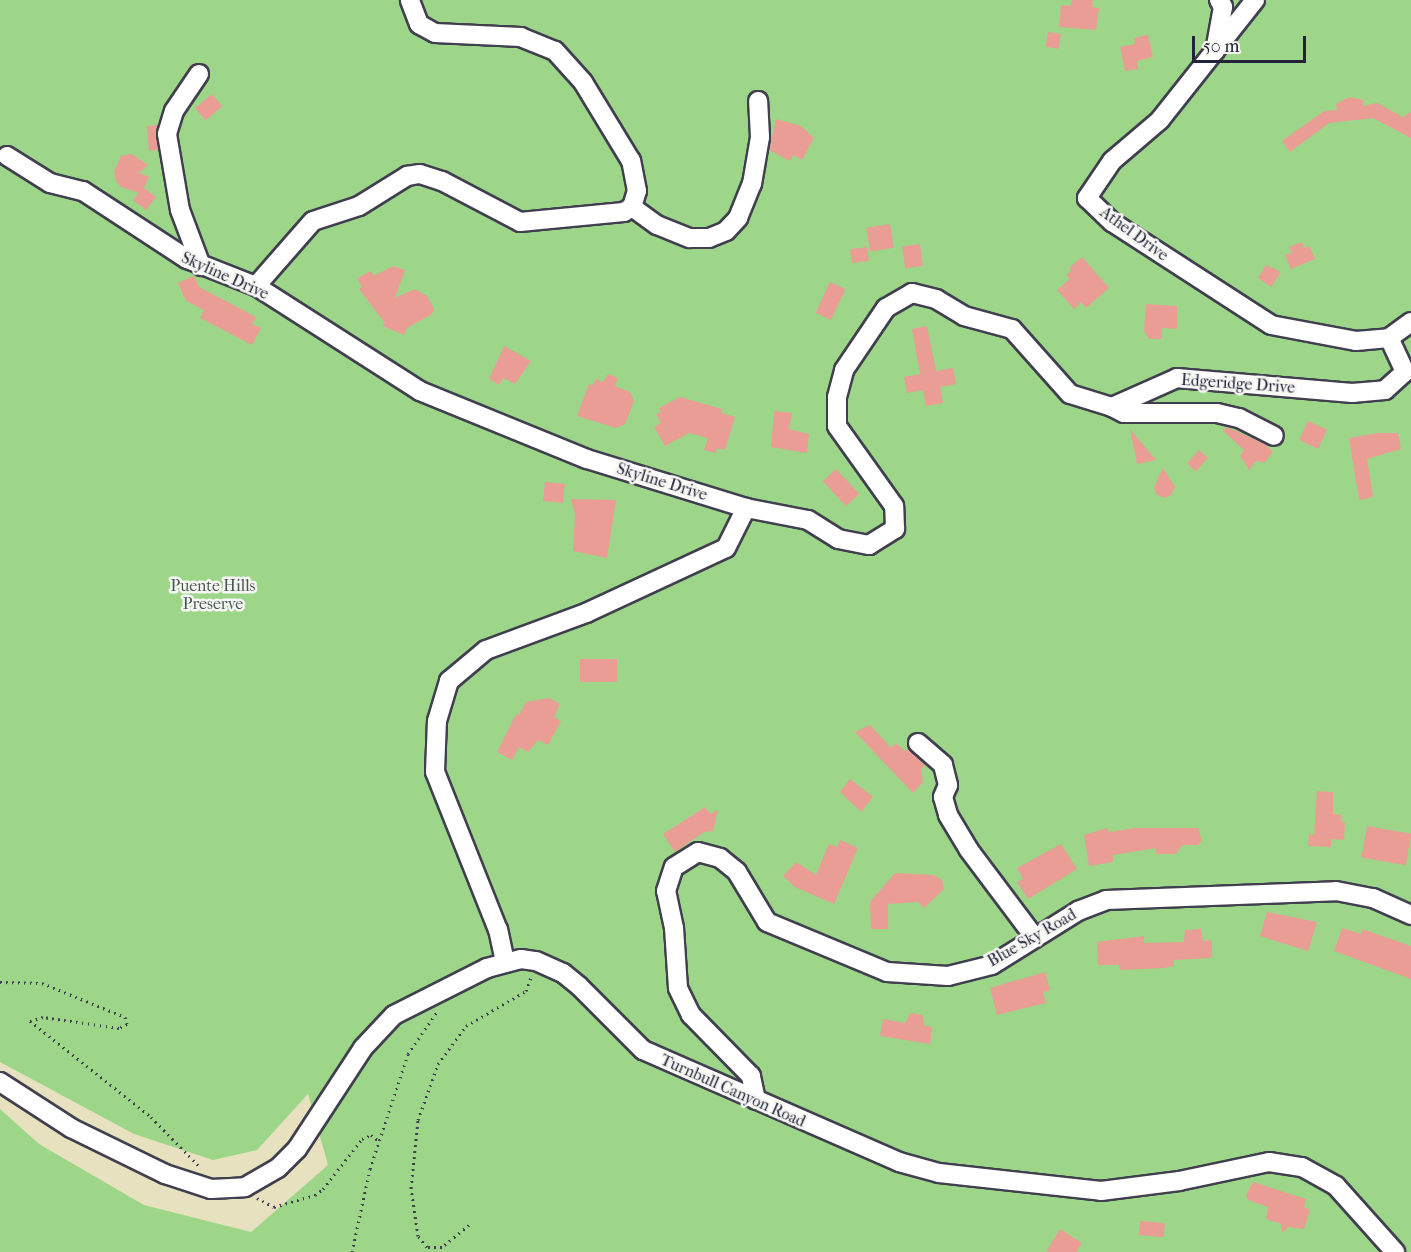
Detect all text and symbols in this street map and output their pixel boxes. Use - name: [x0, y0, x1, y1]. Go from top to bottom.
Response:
- scale bar: [1195, 24, 1309, 62]
- text: 50 m: [1203, 36, 1239, 57]
- street label: Athel Drive: [1096, 203, 1172, 265]
- street label: Skyline Drive: [178, 248, 272, 304]
- street label: Edgeridge Drive: [1180, 370, 1296, 398]
- street label: Skyline Drive: [614, 459, 710, 505]
- park label: Puente Hills Preserve: [171, 576, 255, 614]
- street label: Blue Sky Road: [984, 905, 1080, 971]
- street label: Turnbull Canyon Road: [658, 1050, 808, 1132]

